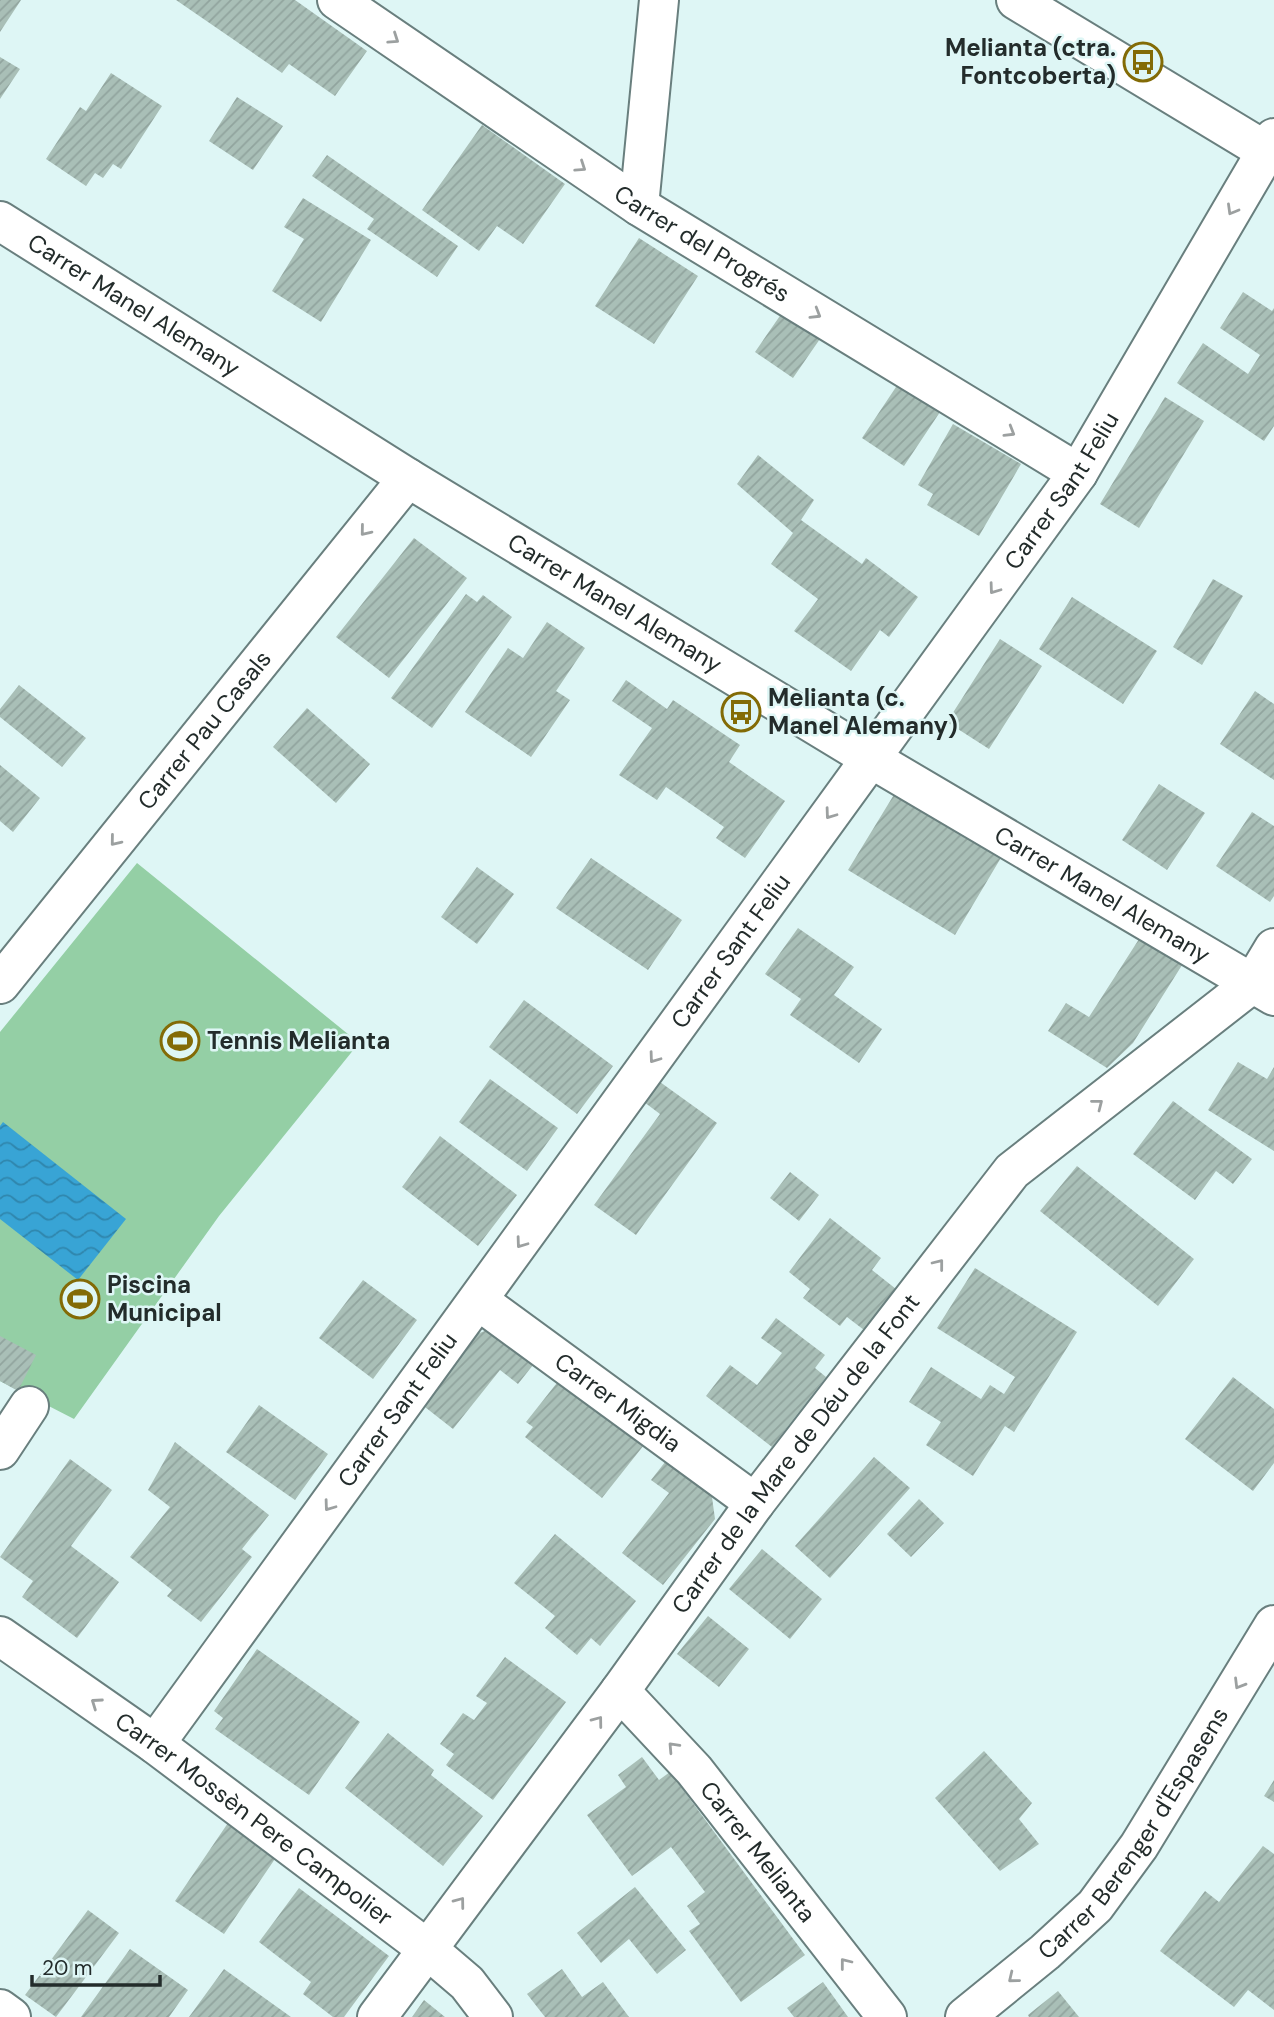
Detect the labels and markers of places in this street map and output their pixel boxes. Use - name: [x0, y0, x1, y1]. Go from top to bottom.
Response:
- place label: Melianta (ctra. Fontcoberta): [945, 32, 1116, 91]
- bus stop icon: Melianta (ctra. Fontcoberta): [1122, 41, 1164, 83]
- place label: Melianta (c. Manel Alemany): [768, 682, 958, 741]
- bus stop icon: Melianta (c. Manel Alemany): [720, 691, 762, 733]
- sports icon: Tennis Melianta: [159, 1020, 201, 1062]
- place label: Tennis Melianta: [207, 1025, 390, 1056]
- place label: Piscina Municipal: [107, 1269, 222, 1328]
- sports icon: Piscina Municipal: [59, 1278, 101, 1320]

